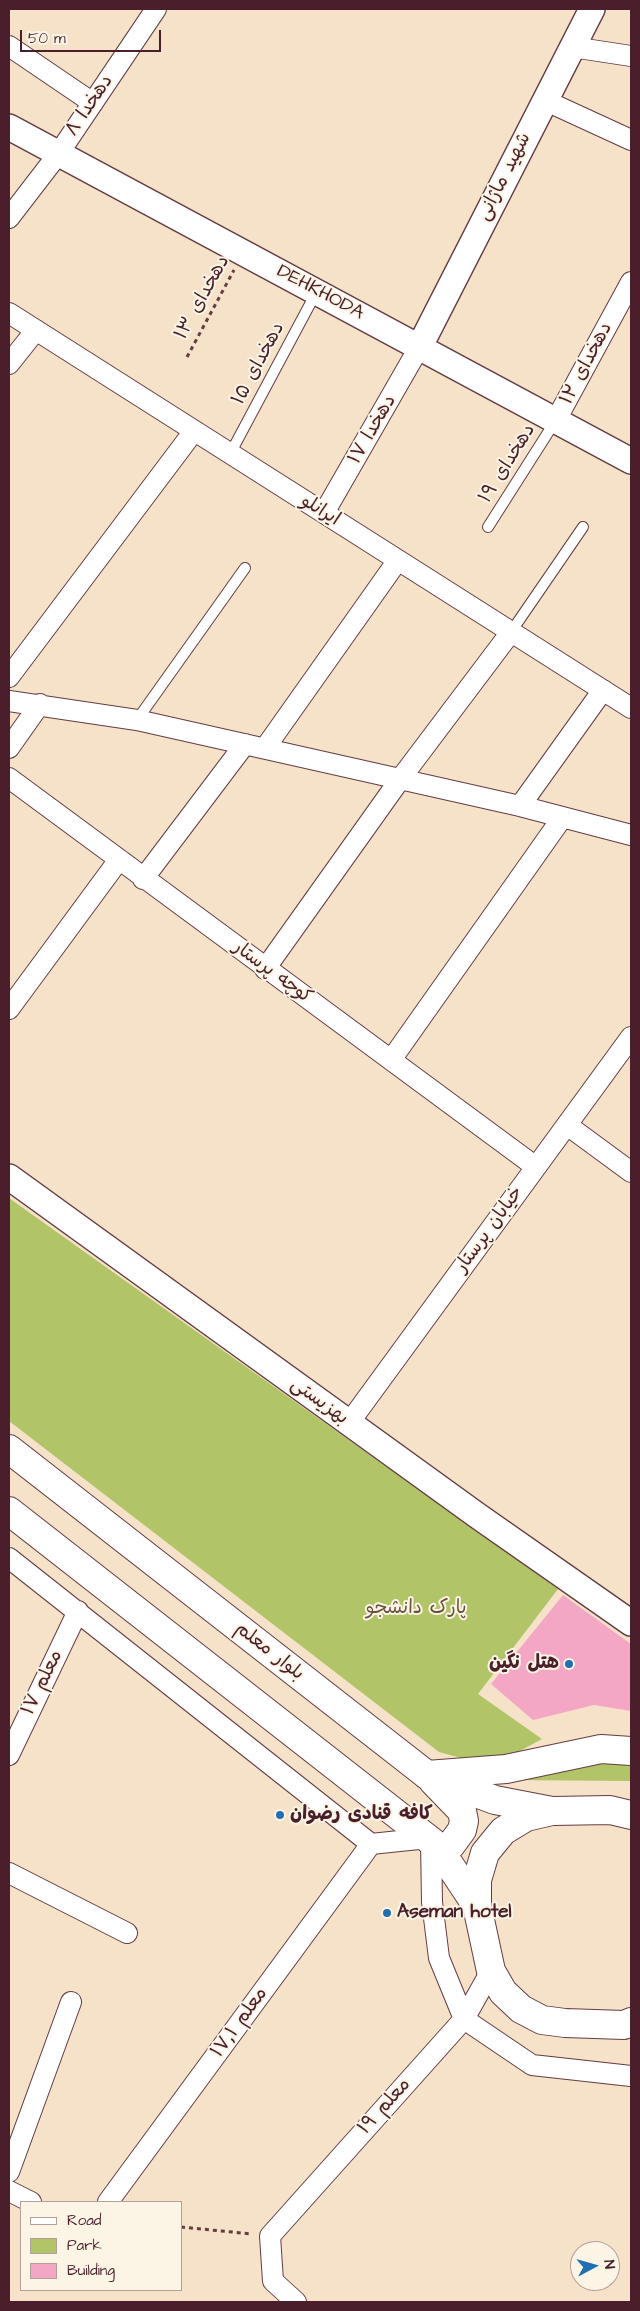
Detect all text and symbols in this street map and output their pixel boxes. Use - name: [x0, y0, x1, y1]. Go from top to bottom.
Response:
- scale bar: [22, 20, 164, 52]
- text: 50 m: [28, 28, 66, 49]
- street label: دهخدا ۸: [61, 71, 119, 141]
- street label: شهید ماژانی: [473, 129, 537, 225]
- street label: دهخدای ۱۳: [171, 252, 235, 344]
- street label: DEHKHODA: [273, 261, 367, 325]
- street label: دهخدای ۱۵: [228, 319, 290, 409]
- street label: دهخدای ۱۲: [556, 319, 618, 409]
- street label: دهخدا ۱۷: [344, 391, 402, 469]
- street label: دهخدای ۱۹: [475, 420, 541, 508]
- street label: ایرانلو: [296, 490, 344, 532]
- street label: کوچه پرستار: [228, 937, 316, 1009]
- street label: خیابان پرستار: [451, 1183, 529, 1277]
- street label: بهزیستی: [286, 1373, 352, 1431]
- park label: پارک دانشجو: [366, 1598, 466, 1620]
- street label: بلوار معلم: [230, 1618, 308, 1686]
- street label: معلم ۱۷: [17, 1647, 69, 1719]
- place label: هتل نگین: [489, 1653, 559, 1675]
- marker: هتل نگین: [563, 1658, 575, 1670]
- place label: کافه قنادی رضوان: [290, 1804, 433, 1826]
- marker: کافه قنادی رضوان: [274, 1809, 286, 1821]
- place label: Aseman hotel: [397, 1902, 512, 1924]
- marker: Aseman hotel: [381, 1907, 393, 1919]
- street label: معلم ۱۷٫۱: [207, 1983, 273, 2063]
- street label: معلم ۱۹: [354, 2074, 416, 2140]
- legend: [20, 2201, 182, 2291]
- text: Road: [67, 2210, 101, 2231]
- text: Park: [67, 2235, 102, 2256]
- north arrow: [570, 2241, 620, 2291]
- text: N: [599, 2259, 619, 2270]
- text: Building: [67, 2260, 115, 2281]

